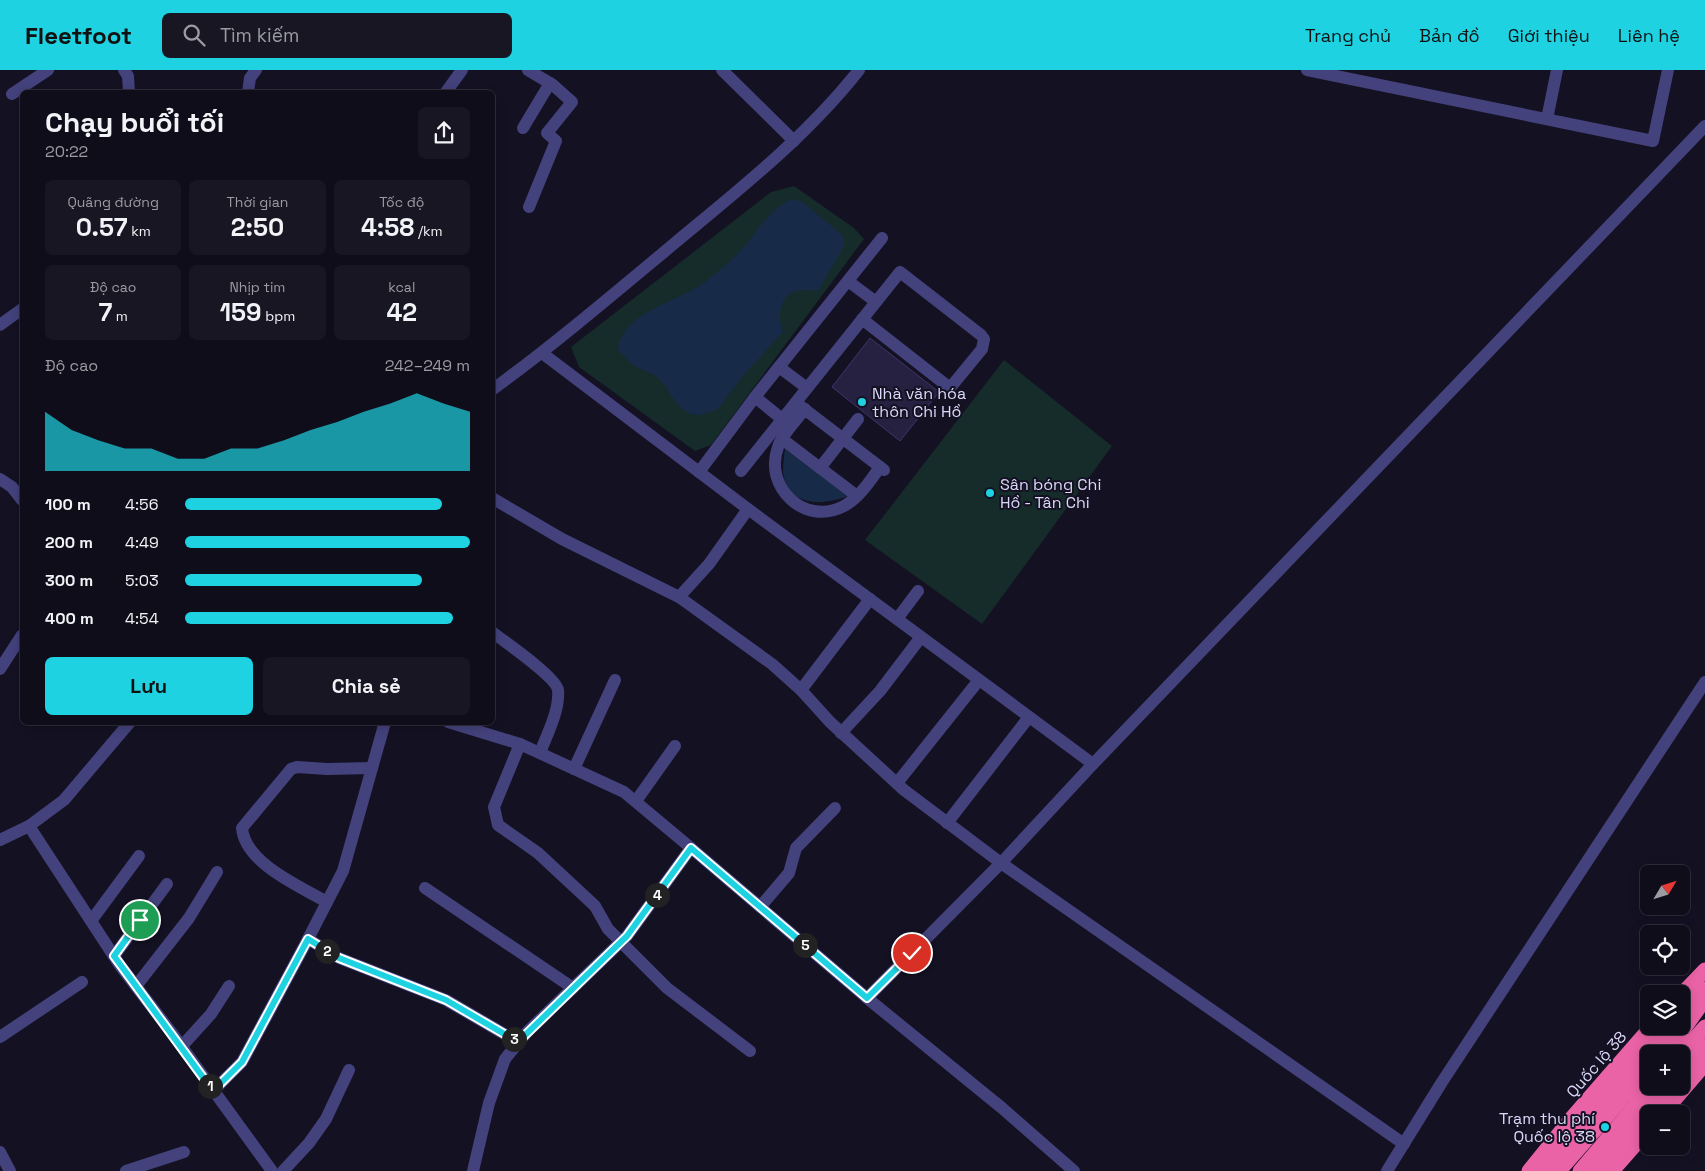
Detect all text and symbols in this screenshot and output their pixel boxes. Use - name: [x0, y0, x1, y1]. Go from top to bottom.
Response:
- search box: [162, 13, 512, 58]
- text: Fleetfoot: [25, 20, 132, 51]
- icon: search: [180, 21, 208, 49]
- text: Tìm kiếm: [220, 23, 299, 48]
- text: Trang chủ: [1305, 24, 1391, 47]
- text: Bản đồ: [1419, 24, 1480, 47]
- text: Giới thiệu: [1508, 24, 1590, 47]
- text: Liên hệ: [1618, 24, 1680, 47]
- text: Chạy buổi tối: [45, 104, 224, 140]
- button: share: [418, 107, 470, 159]
- text: 20:22: [45, 141, 88, 162]
- text: Quãng đường: [67, 193, 159, 211]
- text: Thời gian: [227, 193, 288, 211]
- text: Tốc độ: [379, 193, 424, 211]
- text: 0.57: [76, 211, 128, 243]
- text: 2:50: [231, 211, 284, 243]
- text: 4:58: [361, 211, 414, 243]
- text: km: [128, 222, 151, 240]
- text: /km: [414, 222, 443, 240]
- text: Độ cao: [90, 278, 136, 296]
- text: Nhịp tim: [230, 278, 285, 296]
- text: kcal: [388, 278, 415, 296]
- text: 7: [98, 296, 112, 328]
- text: 159: [220, 296, 262, 328]
- text: 42: [386, 296, 417, 328]
- text: m: [112, 307, 128, 325]
- text: bpm: [262, 307, 295, 325]
- text: Độ cao: [45, 355, 98, 376]
- text: 242–249 m: [385, 355, 470, 376]
- place label: Nhà văn hóa thôn Chi Hồ: [872, 383, 966, 422]
- marker: Nhà văn hóa thôn Chi Hồ: [856, 396, 868, 408]
- place label: Sân bóng Chi Hồ - Tân Chi: [1000, 474, 1101, 513]
- marker: Sân bóng Chi Hồ - Tân Chi: [984, 487, 996, 499]
- text: 100 m: [45, 494, 91, 515]
- text: 4:56: [125, 494, 158, 515]
- text: 200 m: [45, 532, 93, 553]
- text: 4:49: [125, 532, 159, 553]
- text: 300 m: [45, 570, 93, 591]
- text: 5:03: [125, 570, 159, 591]
- text: 400 m: [45, 608, 94, 629]
- text: 4:54: [125, 608, 159, 629]
- button: Lưu: [45, 657, 253, 715]
- button: Chia sẻ: [263, 657, 470, 715]
- north arrow: [1640, 865, 1690, 915]
- map controls: [1640, 865, 1690, 1155]
- pin: 4: [644, 882, 670, 908]
- text: 4: [653, 886, 662, 904]
- pin: [119, 899, 161, 941]
- icon: arrive: [126, 906, 154, 934]
- button: locate: [1640, 925, 1690, 975]
- pin: 5: [792, 932, 818, 958]
- pin: [891, 932, 933, 974]
- text: 5: [801, 936, 810, 954]
- pin: 2: [314, 938, 340, 964]
- icon: check: [898, 939, 926, 967]
- text: 2: [323, 942, 332, 960]
- button: layers: [1640, 985, 1690, 1035]
- pin: 3: [502, 1026, 526, 1052]
- street label: Quốc lộ 38: [1562, 1027, 1631, 1102]
- text: 3: [510, 1030, 519, 1048]
- button: +: [1640, 1045, 1690, 1095]
- pin: 1: [198, 1074, 222, 1098]
- text: 1: [207, 1077, 214, 1095]
- button: −: [1640, 1105, 1690, 1155]
- place label: Trạm thu phí Quốc lộ 38: [1499, 1108, 1595, 1147]
- marker: Trạm thu phí Quốc lộ 38: [1599, 1121, 1611, 1133]

